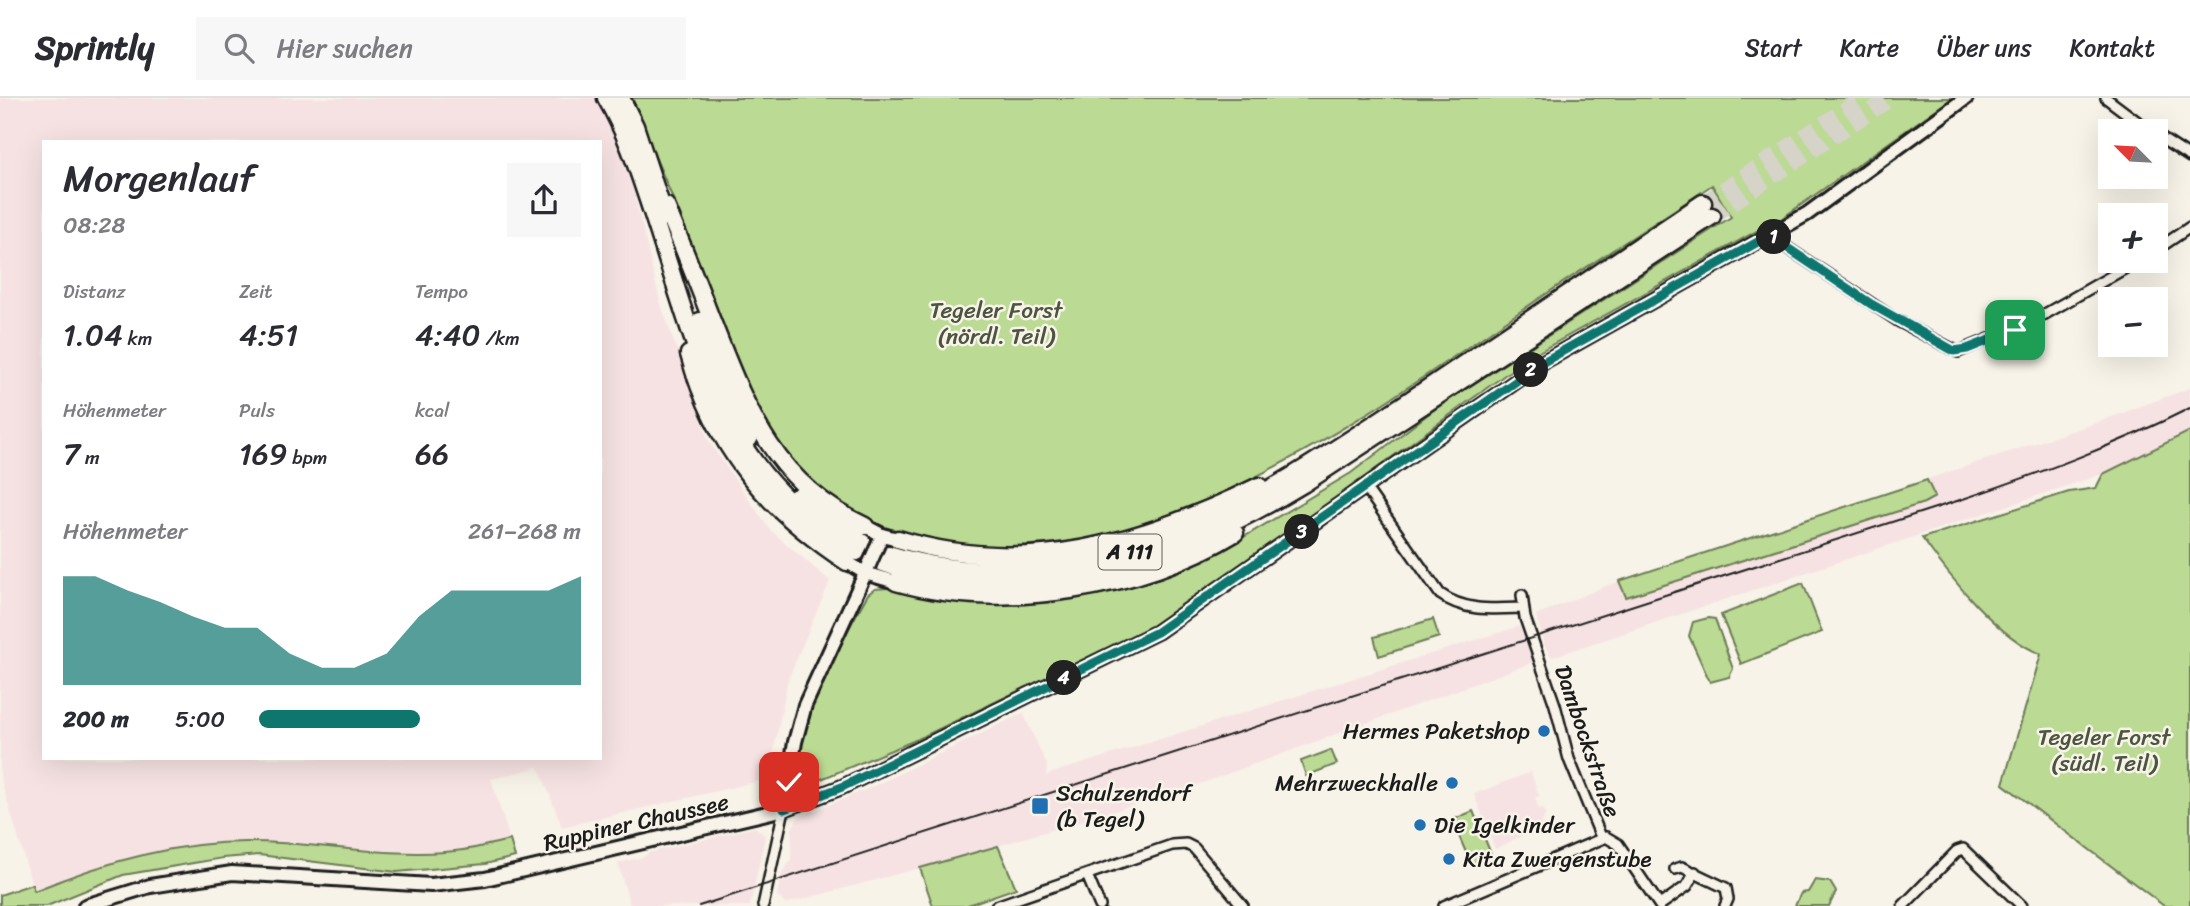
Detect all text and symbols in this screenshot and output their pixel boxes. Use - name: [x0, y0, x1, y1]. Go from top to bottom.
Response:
- search box: [196, 17, 686, 80]
- text: Sprintly: [35, 19, 154, 77]
- text: Hier suchen: [276, 25, 413, 71]
- text: Start: [1745, 27, 1802, 69]
- text: Karte: [1840, 27, 1899, 69]
- text: Über uns: [1937, 27, 2032, 69]
- text: Kontakt: [2070, 27, 2155, 69]
- icon: search: [220, 29, 258, 67]
- north arrow: [2098, 119, 2168, 189]
- map controls: [2098, 119, 2168, 357]
- text: Morgenlauf: [63, 145, 255, 212]
- button: share: [507, 163, 581, 237]
- button: +: [2098, 203, 2168, 273]
- text: 08:28: [63, 205, 126, 246]
- pin: 1: [1756, 220, 1792, 254]
- text: 1: [1769, 220, 1778, 253]
- text: Distanz: [63, 275, 126, 308]
- text: Zeit: [239, 275, 273, 308]
- text: Tempo: [415, 275, 468, 308]
- button: −: [2098, 287, 2168, 357]
- park label: Tegeler Forst (nördl. Teil): [930, 290, 1064, 357]
- pin: [1985, 300, 2045, 360]
- text: 1.04: [63, 308, 123, 362]
- text: 4:51: [239, 308, 298, 362]
- text: 4:40: [415, 308, 481, 362]
- icon: arrive: [1996, 311, 2034, 349]
- text: km: [123, 322, 152, 355]
- text: /km: [481, 322, 520, 355]
- pin: 2: [1514, 352, 1548, 388]
- text: 2: [1525, 353, 1536, 386]
- text: Höhenmeter: [63, 394, 166, 427]
- text: Puls: [239, 394, 275, 427]
- text: kcal: [415, 394, 450, 427]
- text: 7: [63, 427, 80, 481]
- text: 169: [239, 427, 287, 481]
- text: 66: [415, 427, 449, 481]
- text: m: [80, 441, 100, 474]
- text: bpm: [287, 441, 327, 474]
- text: Höhenmeter: [63, 511, 187, 552]
- text: 261–268 m: [468, 511, 581, 552]
- pin: 3: [1284, 514, 1320, 550]
- text: 3: [1296, 515, 1307, 548]
- road number: A 111: [1098, 534, 1162, 570]
- street label: Dambockstraße: [1542, 659, 1633, 823]
- pin: 4: [1046, 660, 1082, 696]
- text: 4: [1058, 661, 1069, 694]
- text: 200 m: [63, 699, 129, 740]
- text: 5:00: [175, 699, 225, 740]
- place label: Hermes Paketshop: [1343, 711, 1530, 752]
- park label: Tegeler Forst (südl. Teil): [2038, 717, 2172, 784]
- marker: Hermes Paketshop: [1536, 723, 1552, 739]
- pin: [759, 752, 819, 812]
- icon: check: [770, 763, 808, 801]
- place label: Mehrzweckhalle: [1275, 763, 1438, 804]
- place label: Schulzendorf (b Tegel): [1056, 773, 1194, 840]
- marker: Mehrzweckhalle: [1444, 775, 1460, 791]
- street label: Ruppiner Chaussee: [539, 781, 733, 864]
- marker: Schulzendorf (b Tegel): [1030, 796, 1050, 816]
- place label: Die Igelkinder: [1434, 805, 1576, 846]
- marker: Die Igelkinder: [1412, 817, 1428, 833]
- place label: Kita Zwergenstube: [1463, 839, 1652, 880]
- marker: Kita Zwergenstube: [1441, 851, 1457, 867]

